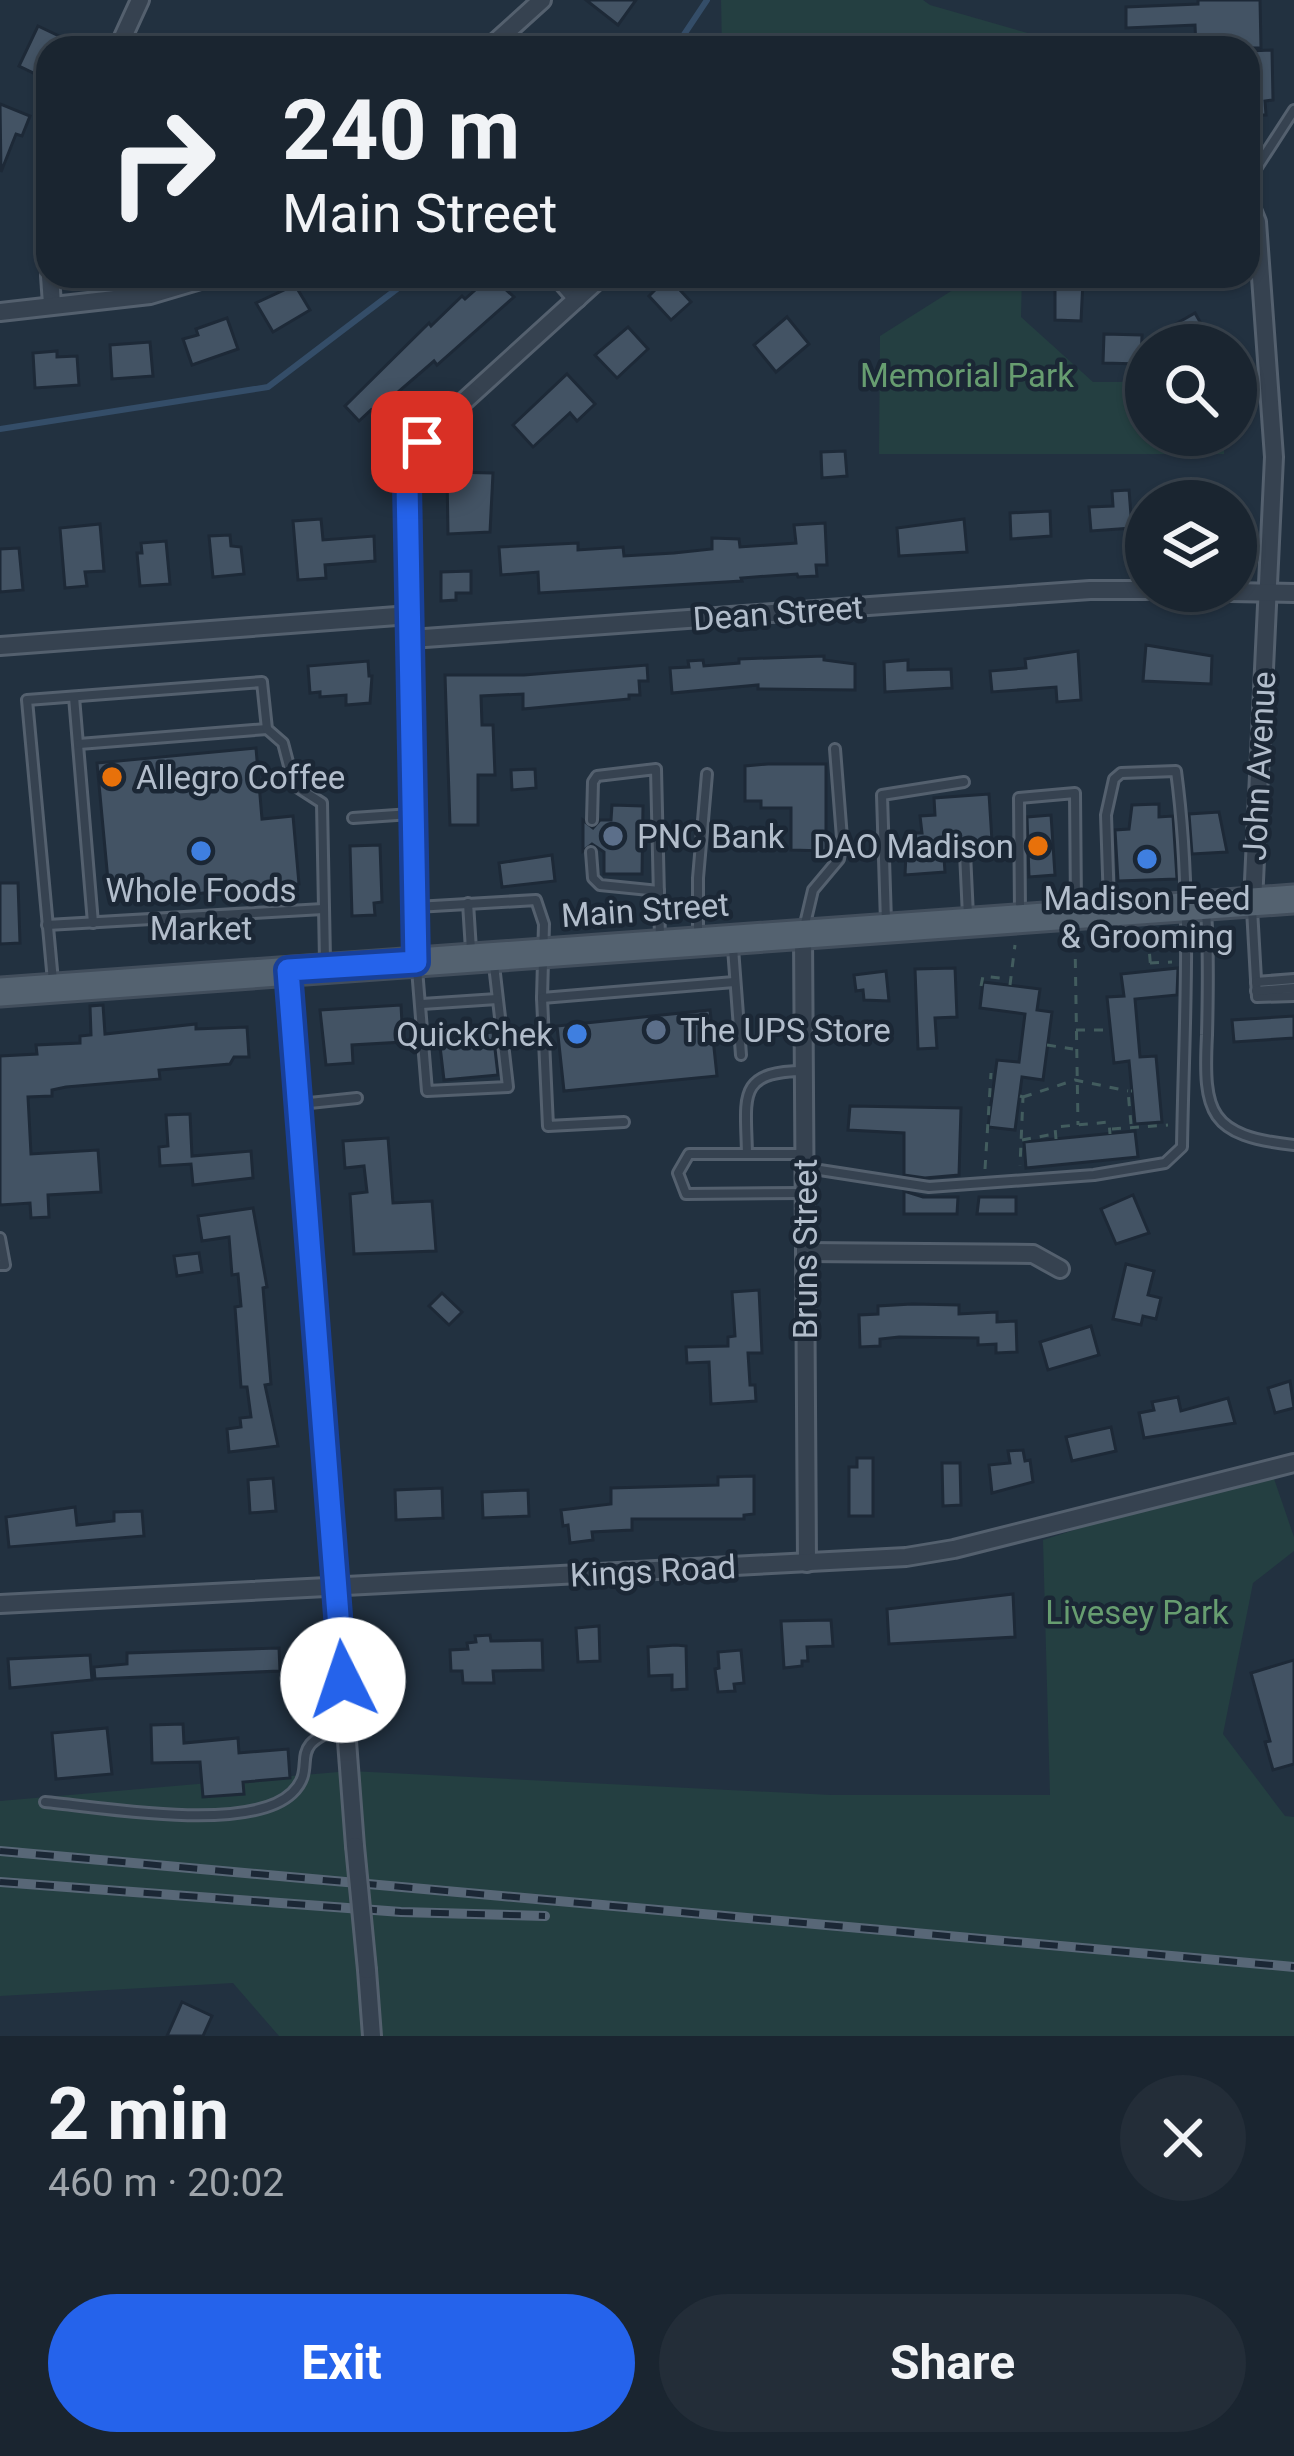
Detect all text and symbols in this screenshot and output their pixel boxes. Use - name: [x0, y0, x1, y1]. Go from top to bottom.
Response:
- text: 240 m: [282, 81, 520, 180]
- icon: right: [84, 84, 240, 240]
- text: Main Street: [282, 182, 557, 245]
- map controls: [1125, 324, 1257, 612]
- button: search: [1125, 324, 1257, 456]
- park label: Memorial Park: [860, 356, 1074, 395]
- pin: [371, 391, 473, 493]
- icon: arrive: [389, 409, 455, 475]
- button: layers: [1125, 480, 1257, 612]
- street label: Dean Street: [692, 588, 864, 638]
- street label: John Avenue: [1235, 670, 1283, 862]
- place label: Allegro Coffee: [136, 758, 345, 797]
- marker: Allegro Coffee: [99, 764, 125, 790]
- place label: PNC Bank: [637, 817, 785, 856]
- marker: PNC Bank: [600, 823, 626, 849]
- place label: DAO Madison: [813, 827, 1014, 866]
- marker: DAO Madison: [1025, 833, 1051, 859]
- marker: Whole Foods Market: [188, 838, 214, 864]
- marker: Madison Feed & Grooming: [1134, 846, 1160, 872]
- place label: Whole Foods Market: [105, 871, 297, 948]
- place label: Madison Feed & Grooming: [1043, 879, 1251, 956]
- street label: Main Street: [560, 885, 730, 935]
- place label: The UPS Store: [680, 1011, 891, 1050]
- place label: QuickChek: [396, 1015, 553, 1054]
- marker: The UPS Store: [643, 1017, 669, 1043]
- marker: QuickChek: [564, 1021, 590, 1047]
- street label: Bruns Street: [786, 1159, 825, 1339]
- street label: Kings Road: [569, 1547, 737, 1595]
- park label: Livesey Park: [1045, 1593, 1229, 1632]
- position arrow: [280, 1617, 406, 1743]
- text: 2 min: [48, 2072, 229, 2157]
- button: close: [1120, 2075, 1246, 2201]
- text: 460 m · 20:02: [48, 2160, 284, 2206]
- button: Exit: [48, 2294, 635, 2432]
- button: Share: [659, 2294, 1246, 2432]

